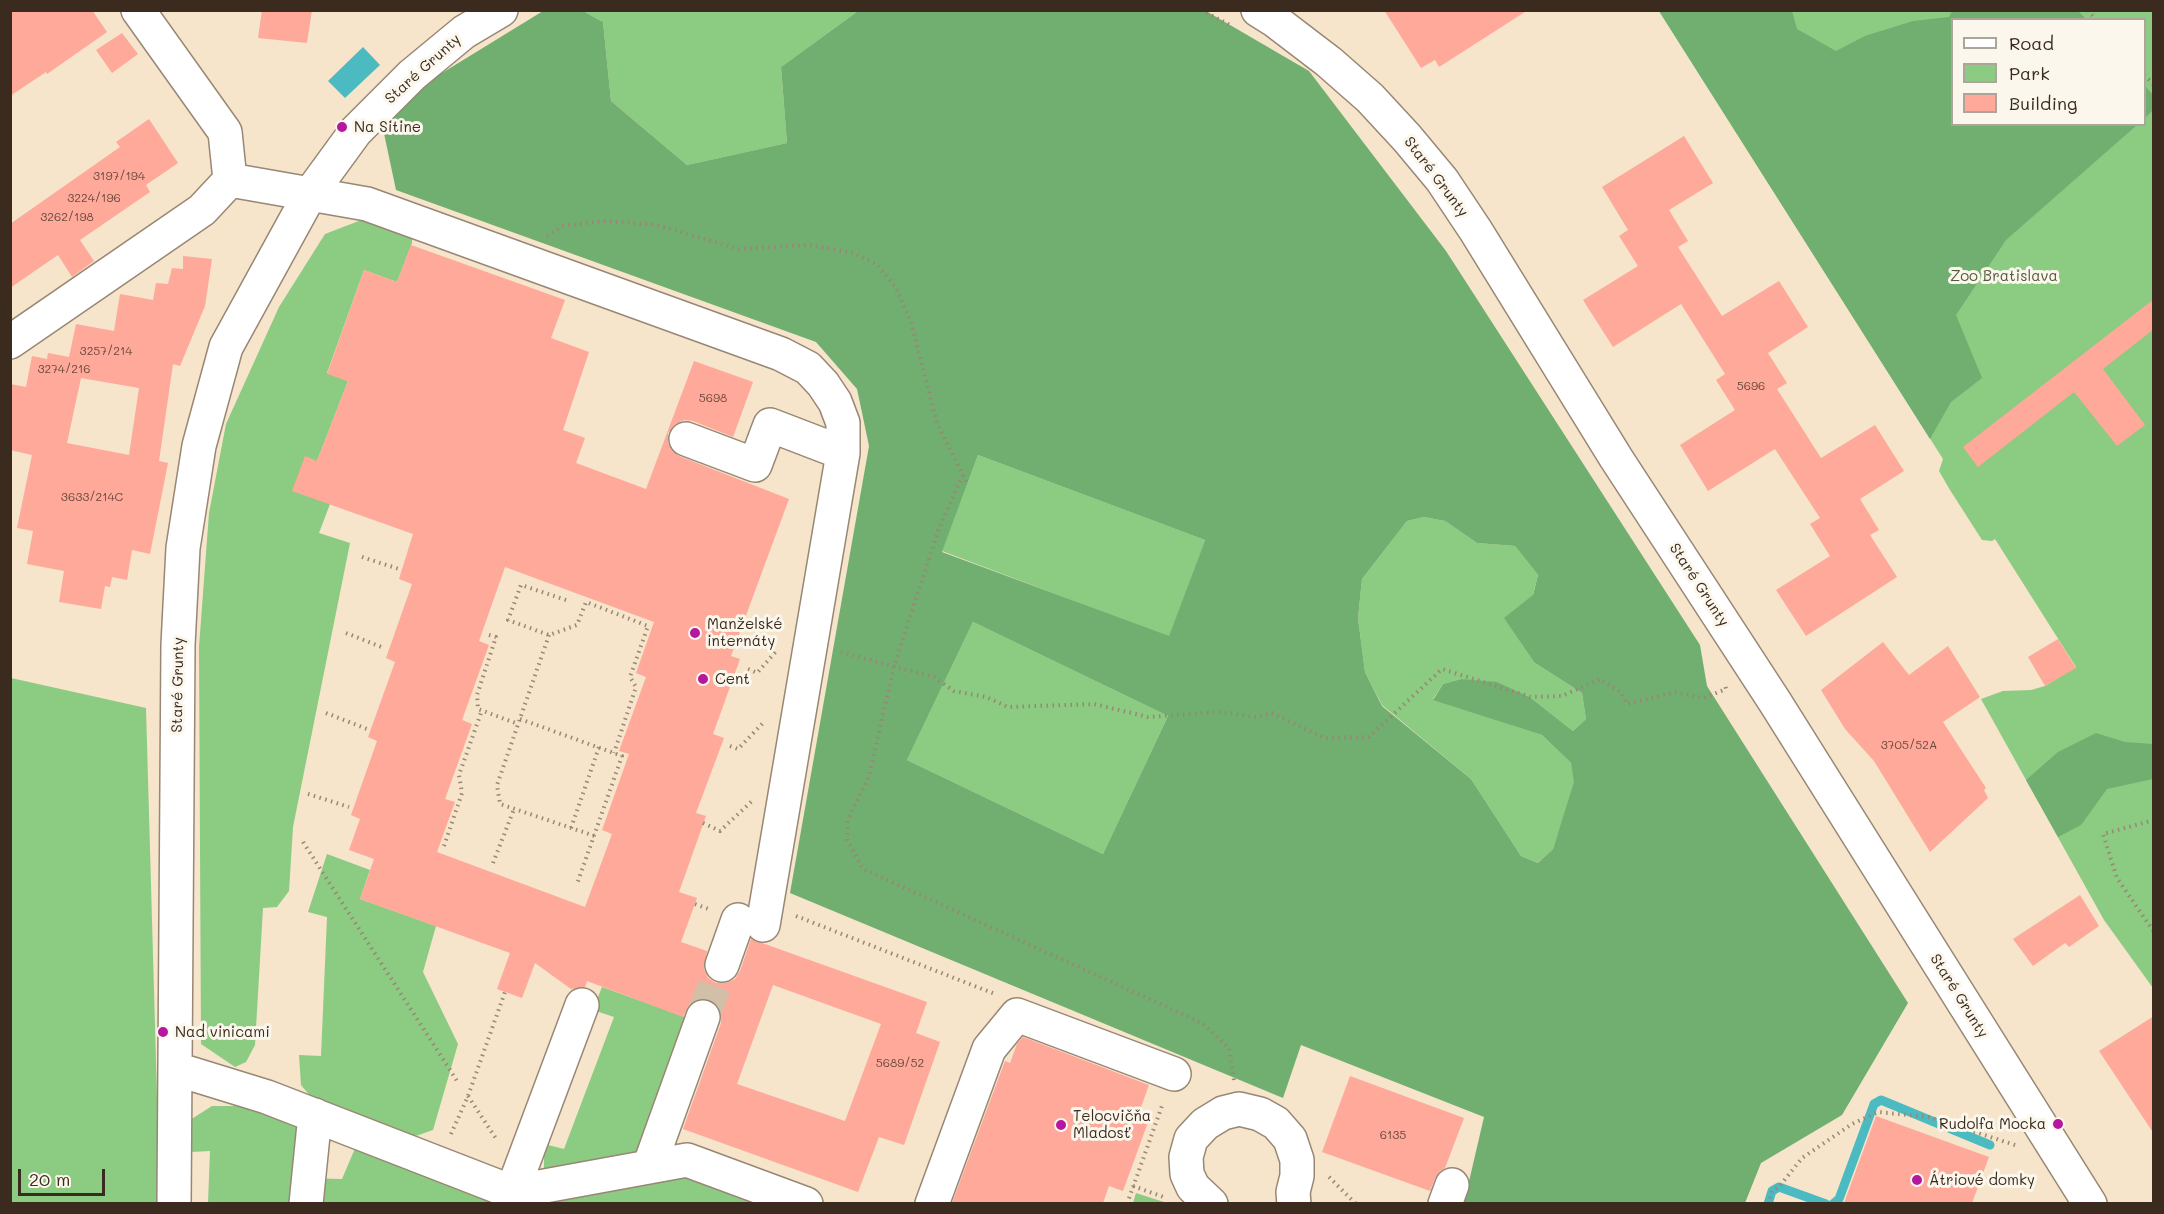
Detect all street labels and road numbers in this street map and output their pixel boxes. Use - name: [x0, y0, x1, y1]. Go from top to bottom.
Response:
- street label: Staré Grunty: [381, 30, 465, 108]
- street label: Staré Grunty: [1400, 133, 1472, 221]
- street label: Staré Grunty: [1665, 540, 1733, 630]
- street label: Staré Grunty: [168, 637, 188, 733]
- street label: Staré Grunty: [1926, 951, 1992, 1041]

